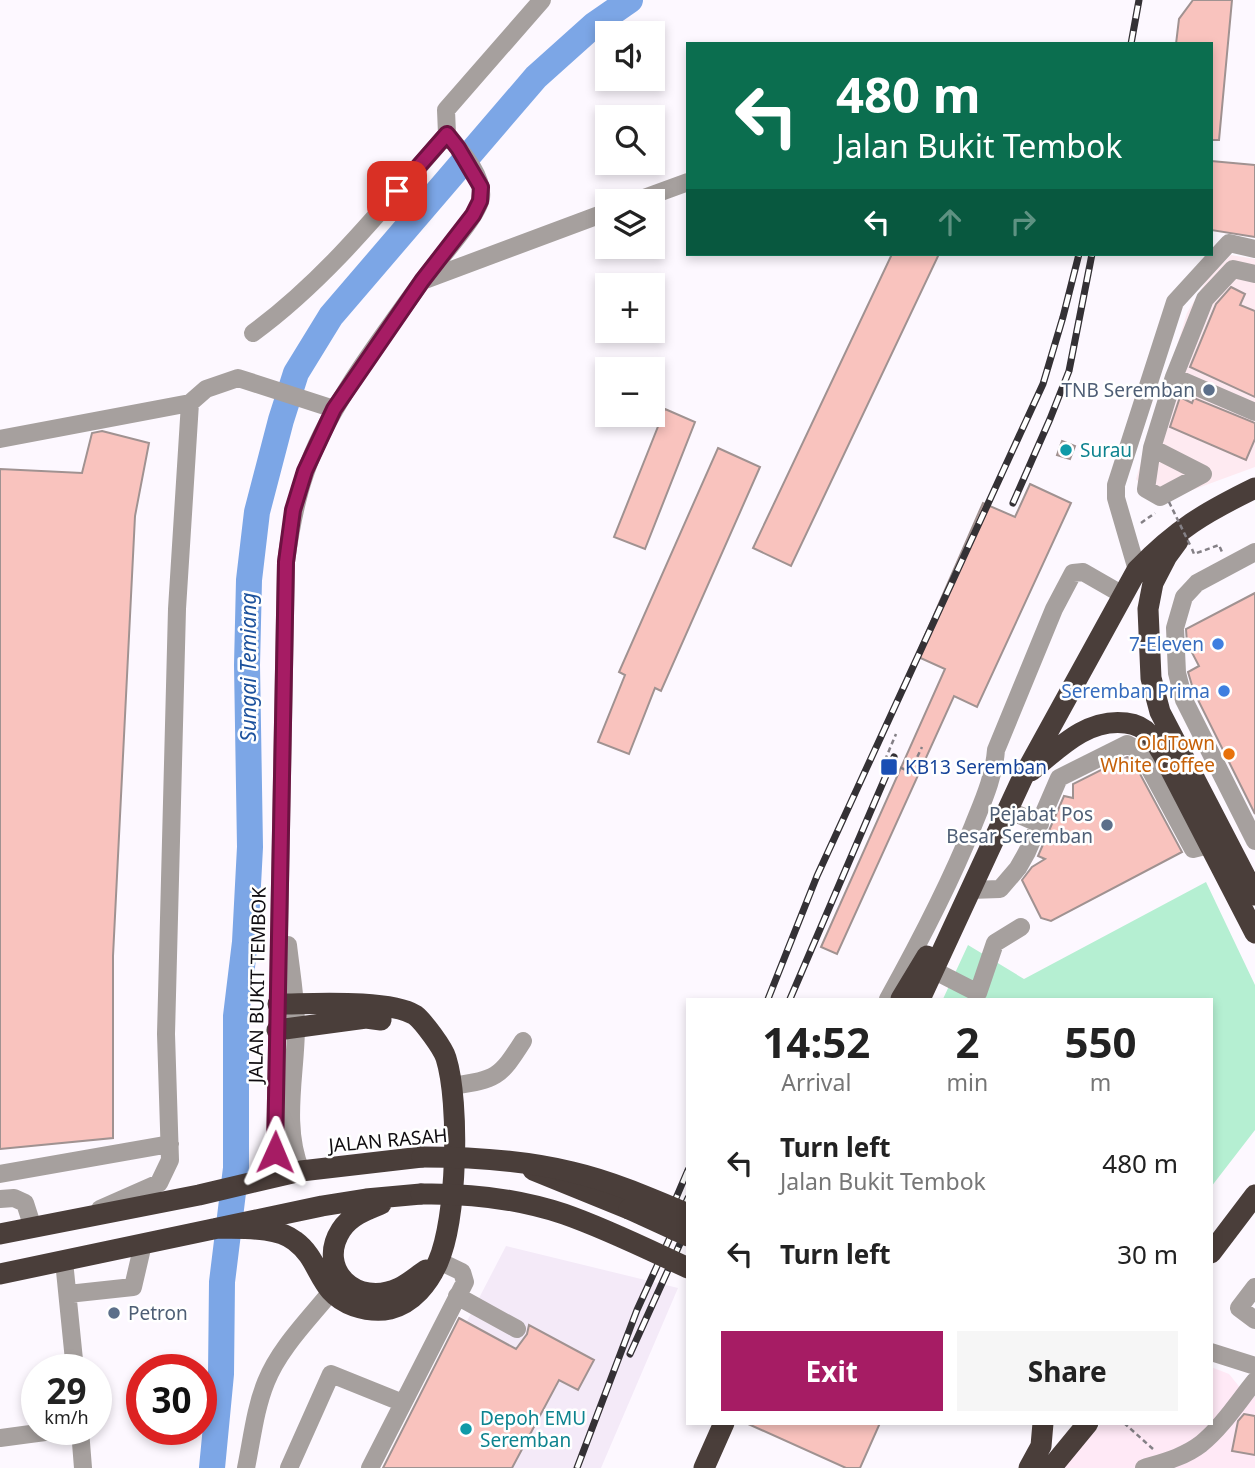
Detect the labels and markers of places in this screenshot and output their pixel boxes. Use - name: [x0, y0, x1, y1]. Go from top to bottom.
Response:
- pin: [367, 161, 427, 221]
- place label: TNB Seremban: [1062, 377, 1195, 403]
- marker: TNB Seremban: [1201, 382, 1217, 398]
- place label: Surau: [1080, 437, 1132, 463]
- marker: Surau: [1058, 442, 1074, 458]
- place label: 7-Eleven: [1129, 631, 1204, 657]
- marker: 7-Eleven: [1210, 636, 1226, 652]
- place label: Seremban Prima: [1061, 678, 1210, 704]
- marker: Seremban Prima: [1216, 683, 1232, 699]
- place label: OldTown White Coffee: [1100, 730, 1215, 778]
- marker: OldTown White Coffee: [1221, 746, 1237, 762]
- place label: KB13 Seremban: [905, 754, 1047, 780]
- marker: KB13 Seremban: [879, 757, 899, 777]
- place label: Pejabat Pos Besar Seremban: [946, 801, 1093, 849]
- marker: Pejabat Pos Besar Seremban: [1099, 817, 1115, 833]
- place label: Petron: [128, 1300, 188, 1326]
- marker: Petron: [106, 1305, 122, 1321]
- place label: Depoh EMU Seremban: [480, 1405, 586, 1453]
- marker: Depoh EMU Seremban: [458, 1421, 474, 1437]

